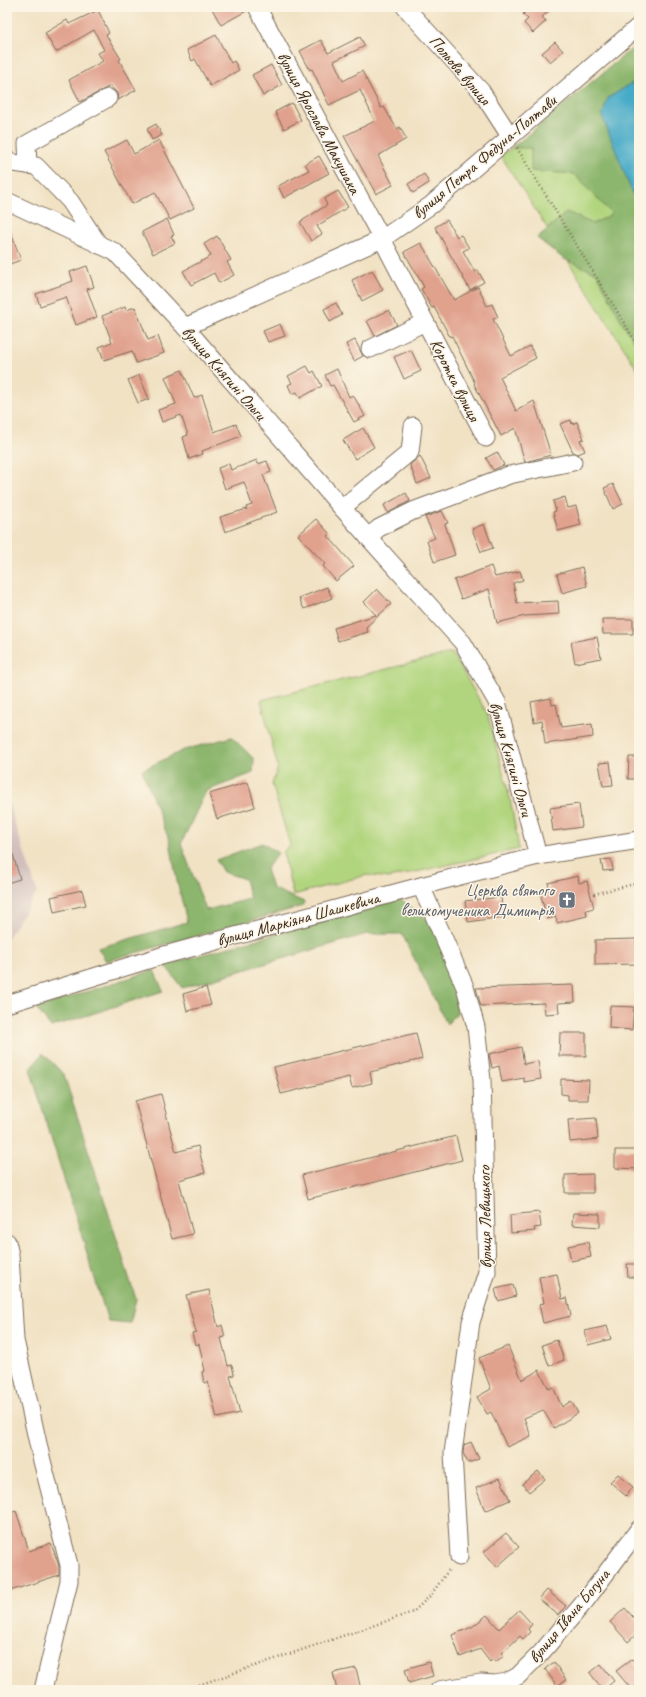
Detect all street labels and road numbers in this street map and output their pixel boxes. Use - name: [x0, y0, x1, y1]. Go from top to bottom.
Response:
- street label: Польова вулиця: [425, 31, 496, 110]
- street label: вулиця Ярослава Макушака: [273, 48, 366, 199]
- street label: вулиця Петра Федуна-Полтави: [408, 89, 562, 223]
- street label: вулиця Княгині Ольги: [177, 322, 272, 426]
- street label: Коротка вулиця: [425, 335, 485, 426]
- street label: вулиця Княгині Ольги: [485, 699, 538, 820]
- street label: вулиця Маркіяна Шашкевича: [215, 887, 383, 951]
- street label: вулиця Левицького: [474, 1164, 496, 1269]
- street label: вулиця Івана Богуна: [524, 1564, 615, 1667]

